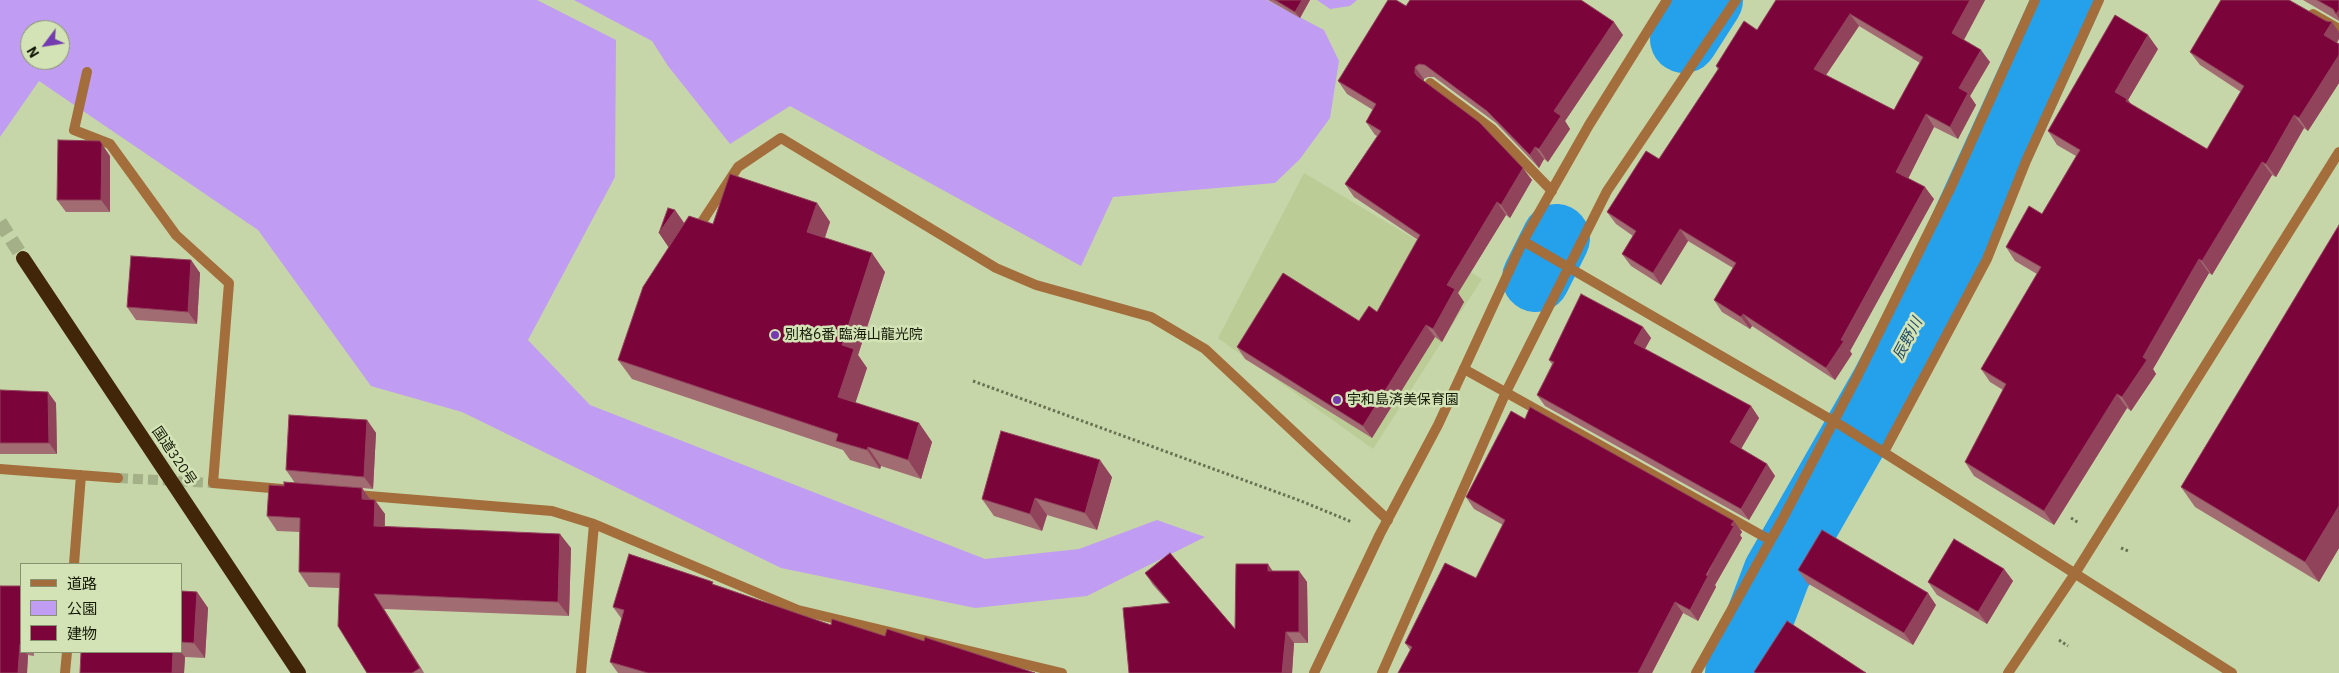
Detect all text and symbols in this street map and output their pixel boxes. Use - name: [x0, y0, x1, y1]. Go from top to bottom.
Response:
- north arrow: [20, 20, 70, 70]
- text: N: [23, 43, 43, 61]
- water label: 辰野川: [1889, 315, 1927, 363]
- place label: 別格6番 臨海山龍光院: [785, 327, 923, 343]
- marker: 別格6番 臨海山龍光院: [769, 329, 781, 341]
- place label: 宇和島済美保育園: [1347, 392, 1459, 408]
- marker: 宇和島済美保育園: [1331, 394, 1343, 406]
- street label: 国道320号: [148, 423, 200, 489]
- legend: [20, 563, 182, 653]
- text: 道路: [67, 574, 97, 593]
- text: 公園: [67, 599, 97, 618]
- text: 建物: [67, 624, 97, 643]

